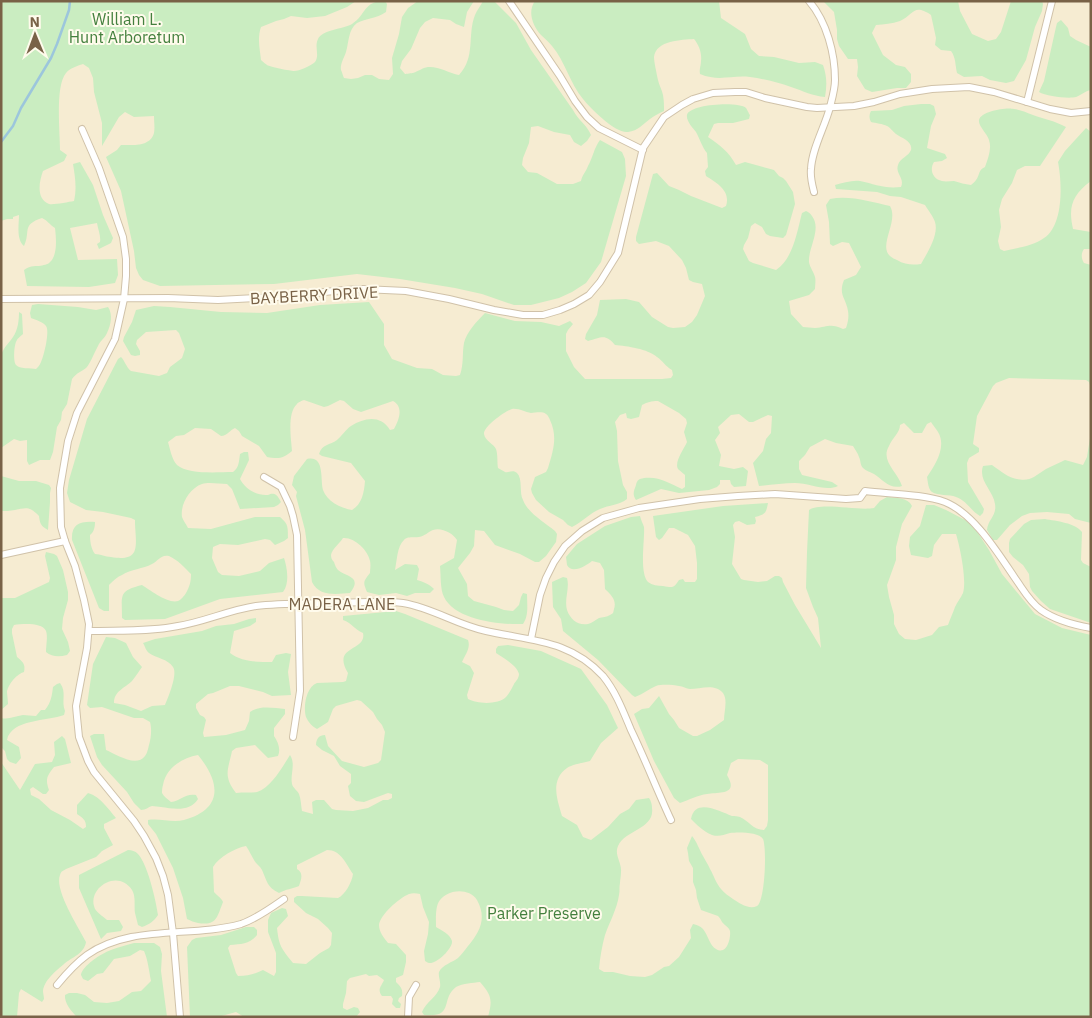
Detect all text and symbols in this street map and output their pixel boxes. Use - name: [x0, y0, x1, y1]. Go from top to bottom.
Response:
- park label: William L. Hunt Arboretum: [69, 9, 185, 47]
- north arrow: [10, 10, 60, 60]
- text: N: [30, 13, 40, 31]
- street label: BAYBERRY DRIVE: [249, 282, 379, 308]
- street label: MADERA LANE: [289, 594, 395, 614]
- park label: Parker Preserve: [487, 903, 601, 923]

